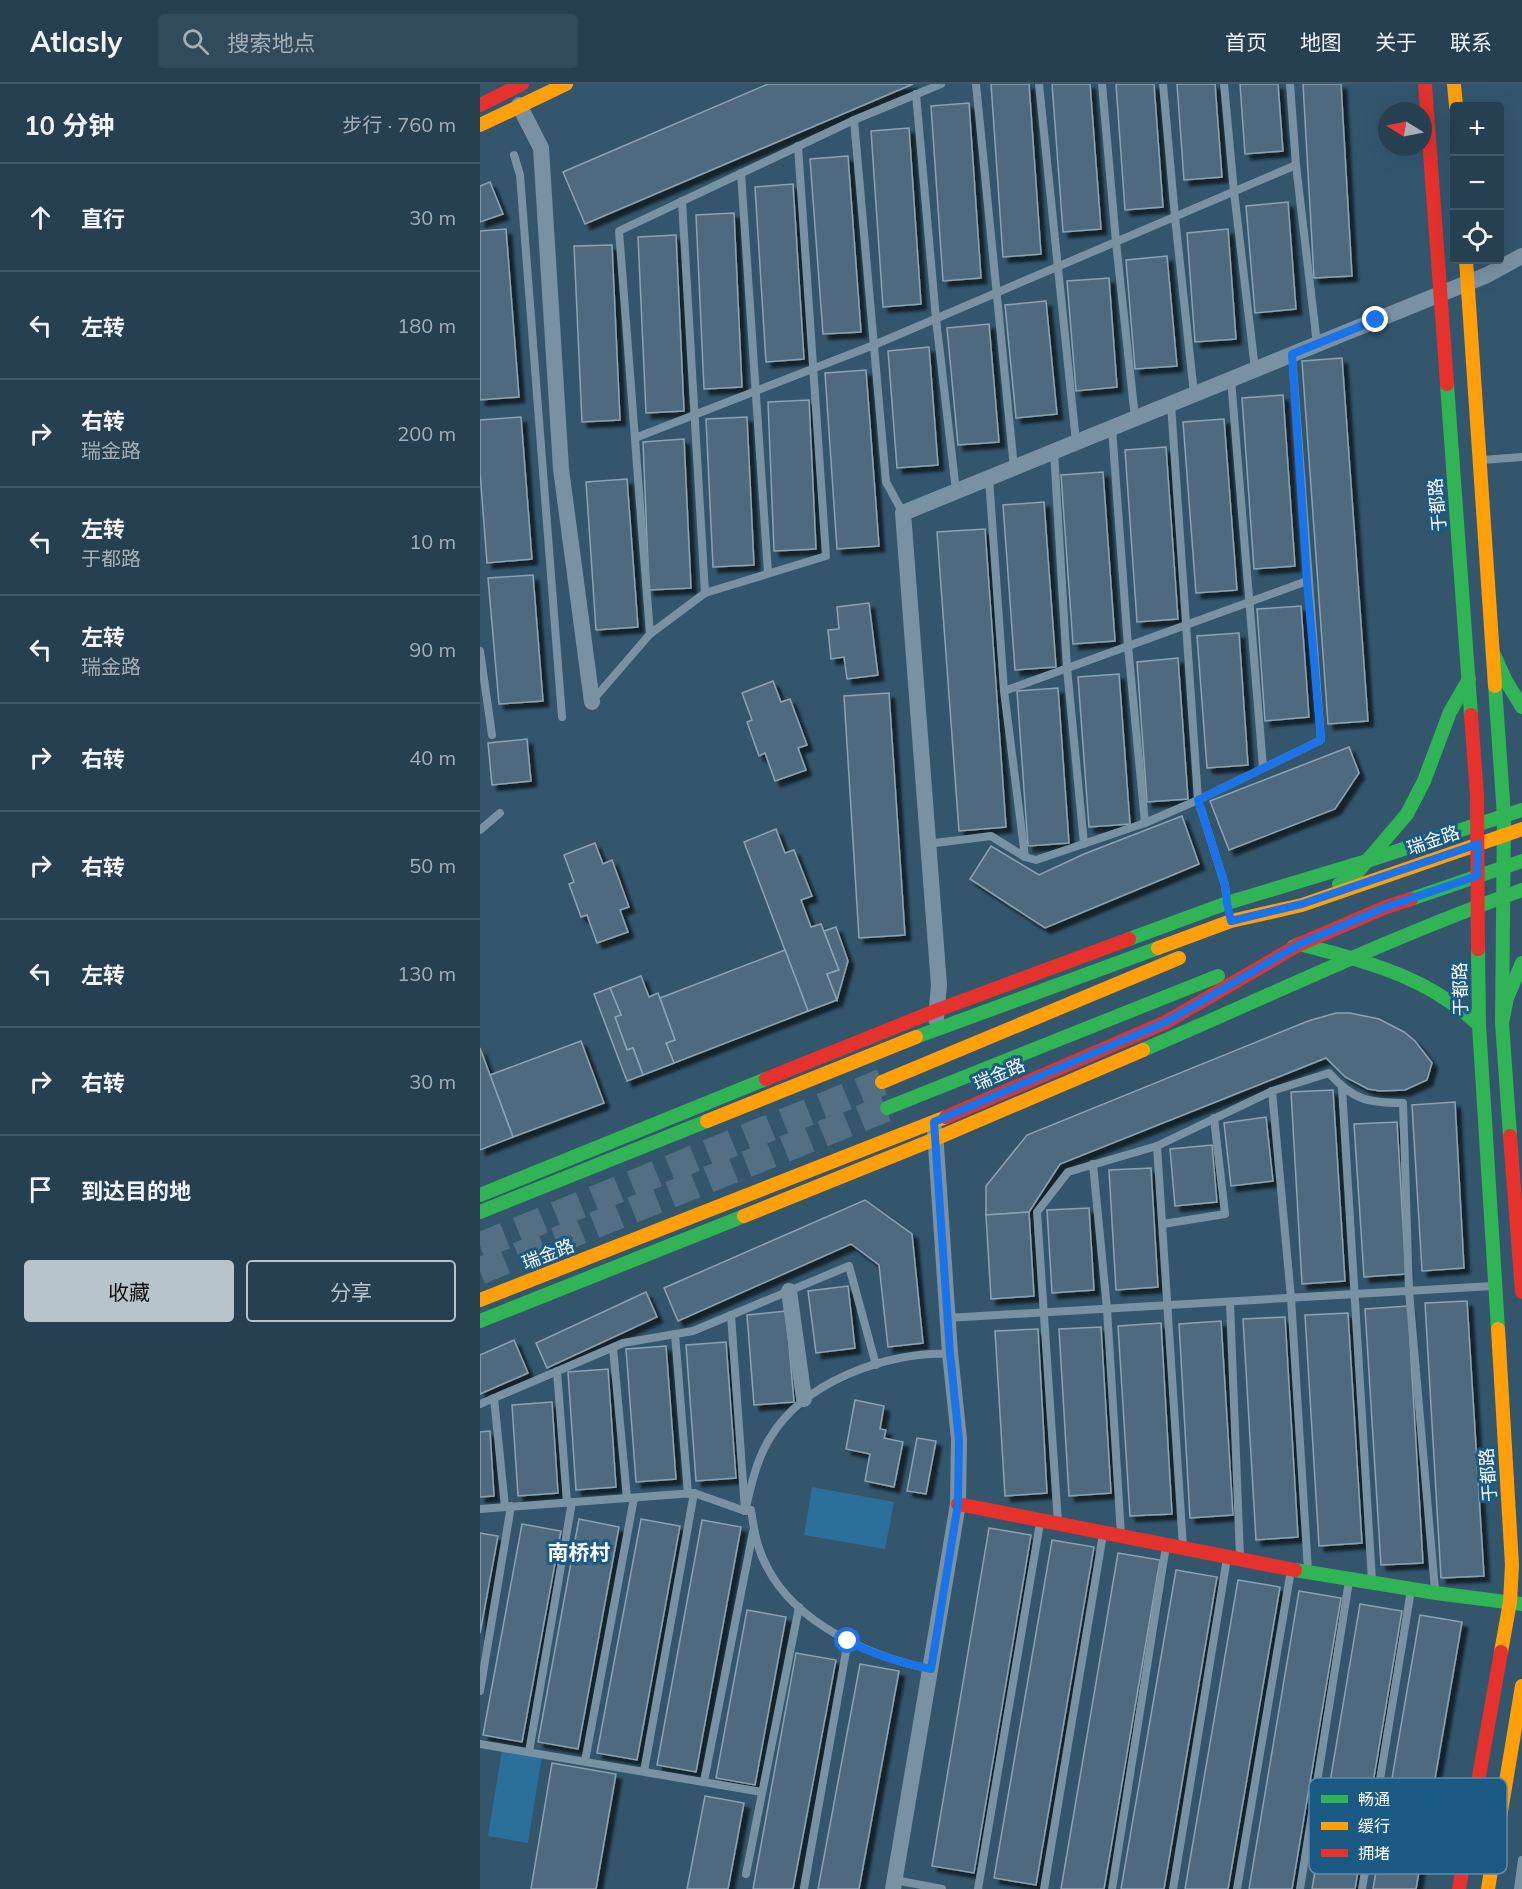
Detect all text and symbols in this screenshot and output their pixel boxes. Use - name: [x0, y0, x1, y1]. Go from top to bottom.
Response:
- search box: [158, 14, 578, 68]
- text: Atlasly: [30, 24, 122, 59]
- icon: search: [179, 25, 212, 58]
- text: 搜索地点: [227, 29, 315, 57]
- text: 首页: [1225, 29, 1267, 55]
- text: 地图: [1300, 29, 1342, 55]
- text: 关于: [1375, 29, 1417, 55]
- text: 联系: [1450, 29, 1492, 55]
- north arrow: [1378, 102, 1432, 156]
- map controls: [1450, 102, 1504, 264]
- button: +: [1450, 102, 1504, 156]
- text: 10 分钟: [24, 109, 114, 142]
- text: 步行 · 760 m: [342, 112, 456, 137]
- button: −: [1450, 156, 1504, 210]
- icon: ahead: [24, 201, 57, 234]
- text: 直行: [81, 205, 125, 233]
- text: 30 m: [409, 205, 456, 230]
- button: locate: [1450, 210, 1504, 264]
- route end: [1362, 306, 1388, 332]
- icon: left: [24, 309, 57, 342]
- text: 左转: [81, 313, 125, 341]
- text: 180 m: [397, 313, 456, 338]
- text: 右转: [81, 407, 125, 435]
- icon: right: [24, 417, 57, 450]
- text: 200 m: [397, 421, 456, 446]
- text: 瑞金路: [81, 438, 141, 463]
- street label: 于都路: [1423, 477, 1451, 533]
- text: 左转: [81, 515, 125, 543]
- icon: left: [24, 525, 57, 558]
- text: 10 m: [409, 529, 456, 554]
- text: 于都路: [81, 546, 141, 571]
- text: 左转: [81, 623, 125, 651]
- icon: left: [24, 633, 57, 666]
- text: 90 m: [409, 637, 456, 662]
- text: 瑞金路: [81, 654, 141, 679]
- icon: right: [24, 741, 57, 774]
- text: 右转: [81, 745, 125, 773]
- text: 40 m: [409, 745, 456, 770]
- street label: 瑞金路: [1404, 820, 1462, 860]
- icon: right: [24, 849, 57, 882]
- text: 右转: [81, 853, 125, 881]
- text: 50 m: [409, 853, 456, 878]
- icon: left: [24, 957, 57, 990]
- text: 左转: [81, 961, 125, 989]
- text: 130 m: [397, 961, 456, 986]
- street label: 于都路: [1448, 962, 1472, 1016]
- street label: 瑞金路: [970, 1053, 1028, 1095]
- icon: right: [24, 1065, 57, 1098]
- text: 右转: [81, 1069, 125, 1097]
- text: 30 m: [409, 1069, 456, 1094]
- icon: arrive: [24, 1173, 57, 1206]
- text: 到达目的地: [81, 1177, 191, 1205]
- street label: 瑞金路: [519, 1234, 577, 1274]
- button: 收藏: [24, 1260, 234, 1322]
- button: 分享: [246, 1260, 456, 1322]
- street label: 于都路: [1475, 1447, 1501, 1503]
- district label: 南桥村: [548, 1539, 611, 1565]
- route start: [834, 1627, 860, 1653]
- legend: [1309, 1778, 1507, 1874]
- text: 畅通: [1358, 1789, 1390, 1809]
- text: 缓行: [1358, 1816, 1390, 1836]
- text: 拥堵: [1358, 1843, 1390, 1863]

